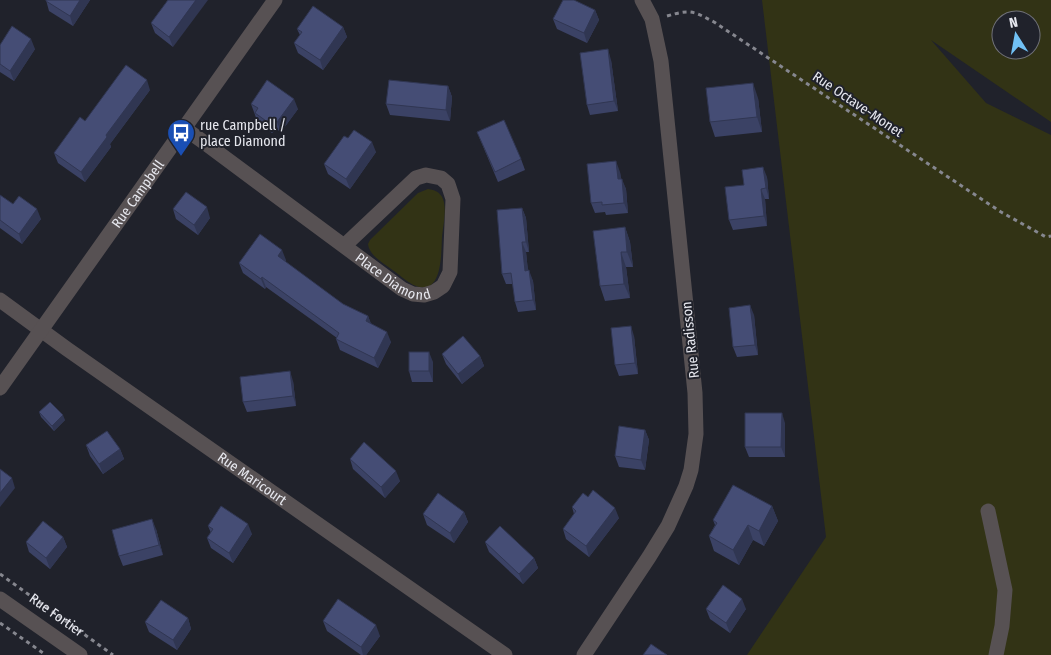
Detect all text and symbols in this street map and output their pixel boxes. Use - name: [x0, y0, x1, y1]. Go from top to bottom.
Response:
- north arrow: [991, 10, 1041, 60]
- text: N: [1008, 14, 1019, 32]
- street label: Rue Octave-Monet: [809, 68, 907, 141]
- place label: rue Campbell / place Diamond: [200, 117, 286, 150]
- bus stop icon: rue Campbell / place Diamond: [166, 118, 196, 157]
- street label: Rue Campbell: [108, 157, 168, 231]
- street label: Place Diamond: [352, 249, 433, 304]
- street label: Rue Radisson: [678, 301, 703, 379]
- street label: Rue Maricourt: [214, 449, 290, 509]
- street label: Rue Fortier: [26, 590, 87, 641]

